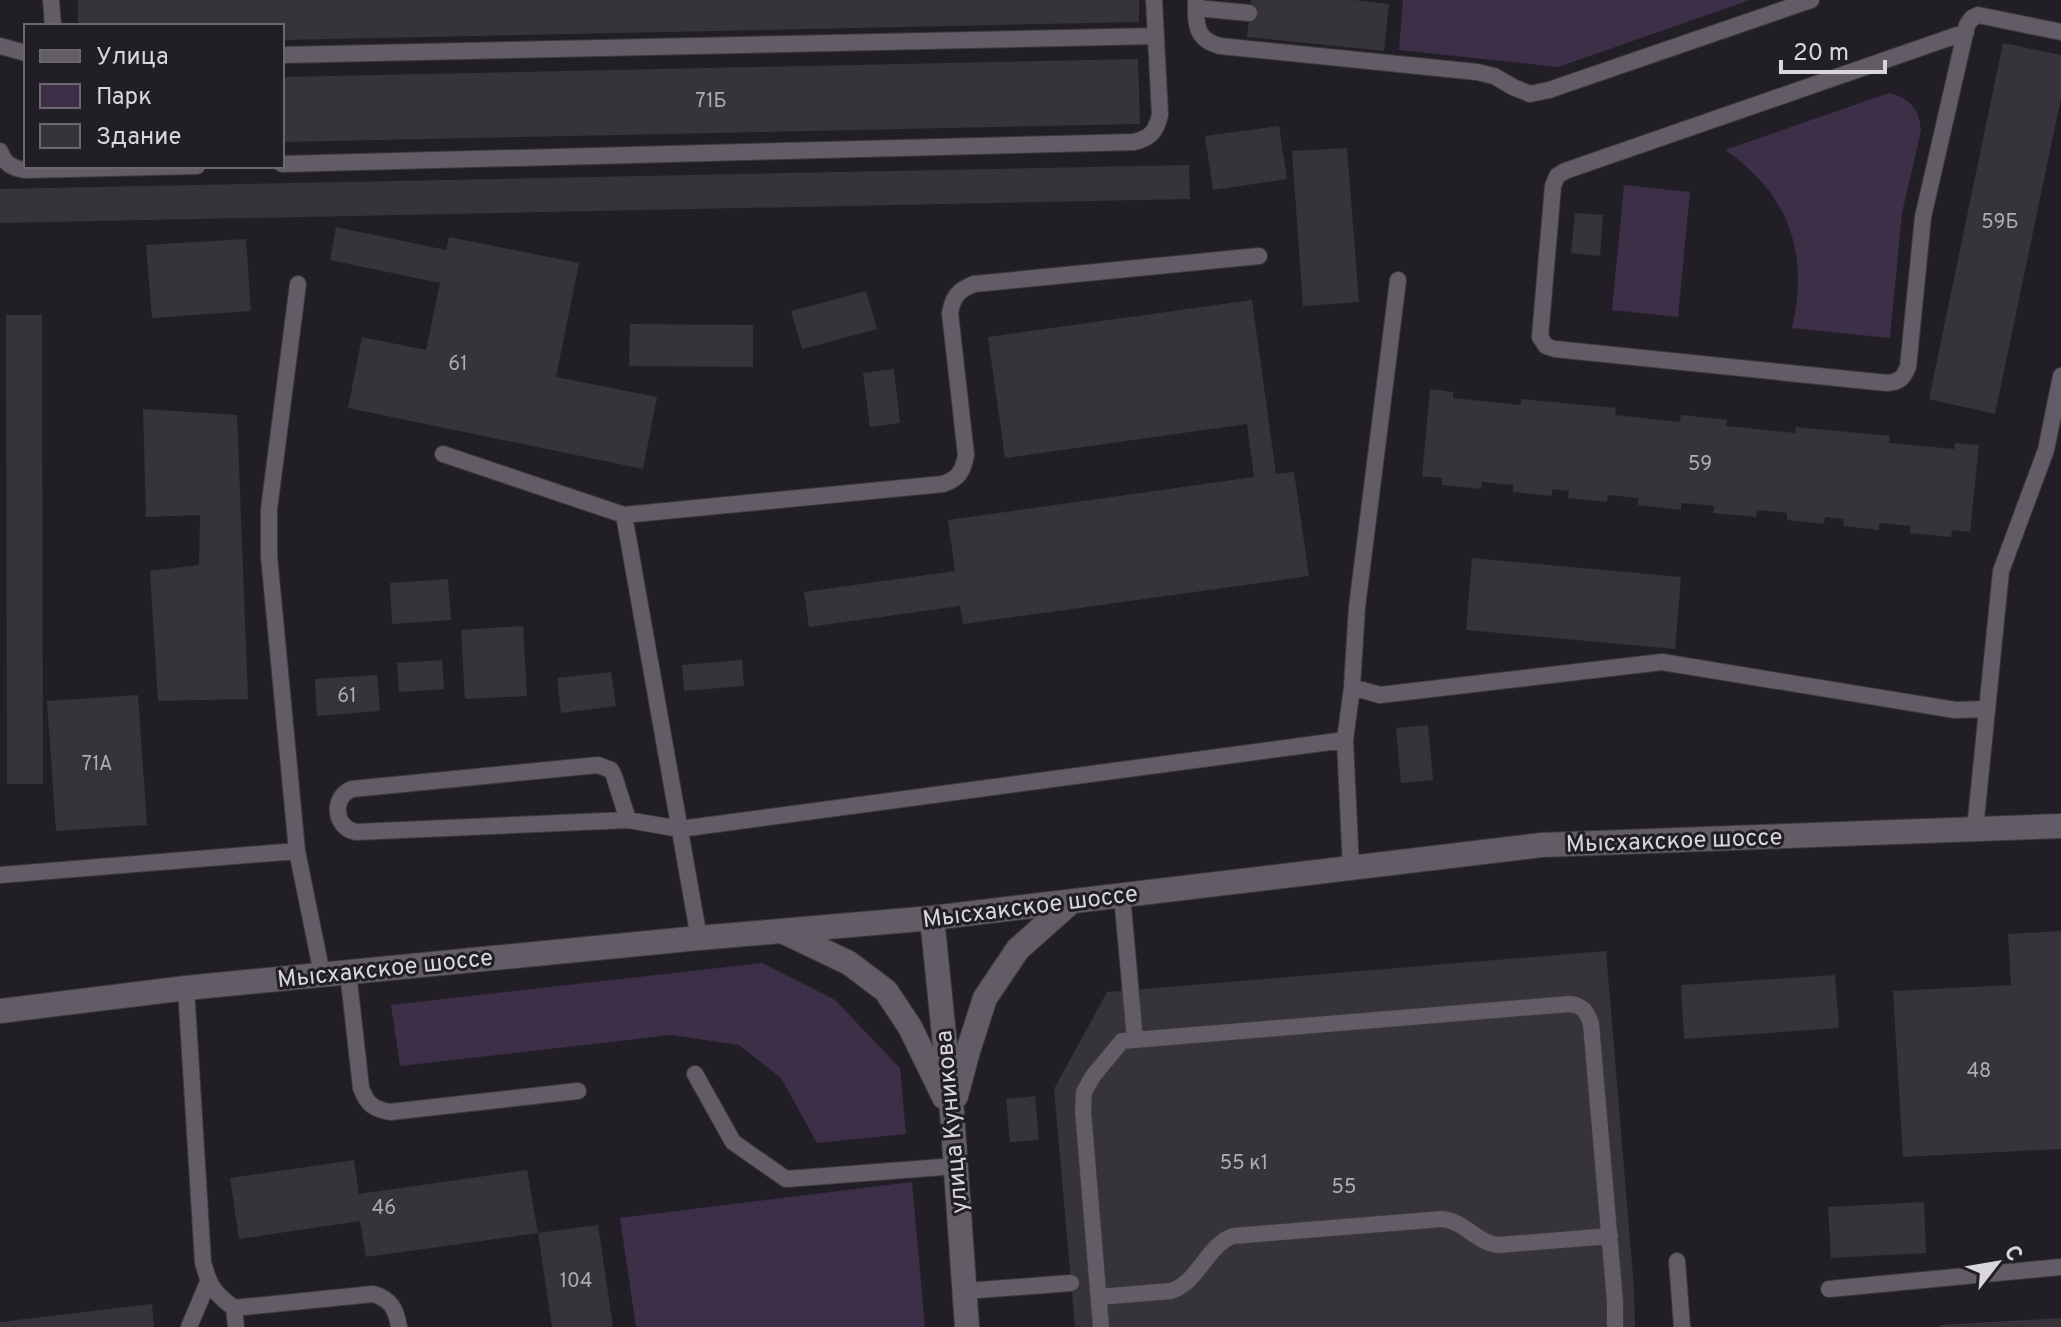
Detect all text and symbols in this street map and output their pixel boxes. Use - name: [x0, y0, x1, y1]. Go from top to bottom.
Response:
- legend: [24, 24, 284, 168]
- scale bar: [1781, 24, 1885, 74]
- text: 20 m: [1793, 39, 1849, 69]
- text: Улица: [96, 43, 169, 73]
- text: Парк: [96, 83, 152, 113]
- house number: 71Б: [695, 89, 727, 115]
- text: Здание: [96, 123, 182, 153]
- house number: 59Б: [1981, 210, 2019, 236]
- house number: 61: [448, 352, 468, 378]
- house number: 59: [1688, 452, 1712, 478]
- house number: 61: [337, 684, 357, 710]
- house number: 71А: [81, 752, 113, 778]
- street label: Мысхакское шоссе: [1565, 823, 1783, 861]
- street label: Мысхакское шоссе: [921, 880, 1140, 936]
- street label: Мысхакское шоссе: [276, 944, 495, 996]
- street label: улица Куникова: [930, 1029, 976, 1215]
- house number: 48: [1967, 1059, 1991, 1085]
- house number: 55 к1: [1220, 1151, 1268, 1177]
- house number: 55: [1332, 1175, 1356, 1201]
- house number: 46: [372, 1196, 396, 1222]
- north arrow: [1957, 1223, 2037, 1303]
- text: С: [1997, 1241, 2027, 1267]
- house number: 104: [560, 1269, 592, 1295]

